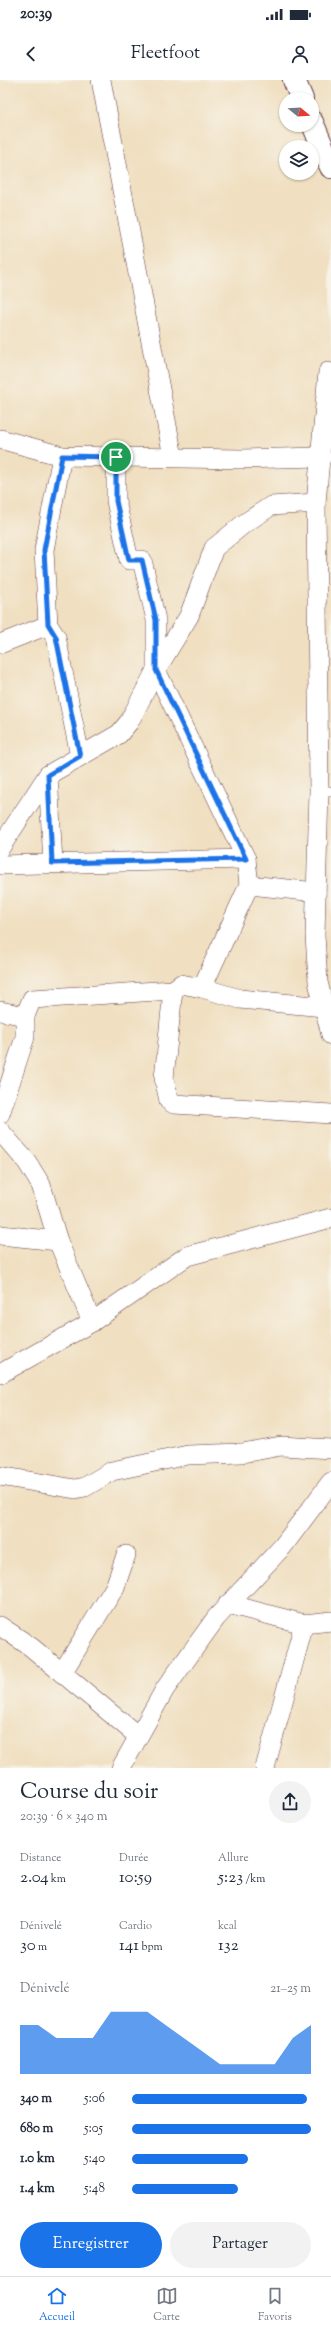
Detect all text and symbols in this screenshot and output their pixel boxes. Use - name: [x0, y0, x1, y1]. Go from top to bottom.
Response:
- text: 20:39: [20, 4, 52, 25]
- text: Fleetfoot: [131, 41, 200, 67]
- icon: back: [20, 43, 42, 65]
- icon: person: [289, 43, 311, 65]
- north arrow: [279, 92, 319, 132]
- map controls: [279, 92, 319, 180]
- button: layers: [279, 140, 319, 180]
- pin: [99, 440, 133, 474]
- icon: arrive: [105, 446, 127, 468]
- text: Course du soir: [20, 1777, 158, 1809]
- button: share: [269, 1781, 311, 1823]
- text: 20:39 · 6 × 340 m: [20, 1808, 107, 1826]
- text: Distance: [20, 1850, 61, 1866]
- text: Durée: [119, 1850, 148, 1866]
- text: Allure: [218, 1850, 249, 1866]
- text: 2.04: [20, 1866, 49, 1890]
- text: 10:59: [119, 1866, 152, 1890]
- text: 5:23: [218, 1866, 243, 1890]
- text: km: [49, 1871, 66, 1887]
- text: /km: [243, 1871, 265, 1887]
- text: Dénivelé: [20, 1918, 62, 1934]
- text: Cardio: [119, 1918, 152, 1934]
- text: kcal: [218, 1918, 237, 1934]
- text: 30: [20, 1934, 36, 1958]
- text: 141: [119, 1934, 139, 1958]
- text: 132: [218, 1934, 239, 1958]
- text: m: [36, 1939, 47, 1955]
- text: bpm: [139, 1939, 163, 1955]
- text: Dénivelé: [20, 1980, 70, 1998]
- text: 21–25 m: [270, 1980, 311, 1998]
- text: 340 m: [20, 2090, 52, 2108]
- text: 5:06: [84, 2090, 105, 2108]
- text: 680 m: [20, 2120, 53, 2138]
- text: 5:05: [84, 2120, 103, 2138]
- text: 1.0 km: [20, 2150, 55, 2168]
- text: 5:40: [84, 2150, 105, 2168]
- text: 1.4 km: [20, 2180, 55, 2198]
- text: 5:48: [84, 2180, 105, 2198]
- button: Enregistrer: [20, 2222, 162, 2268]
- button: Partager: [170, 2222, 311, 2268]
- tab: Accueil: [39, 2285, 75, 2325]
- tab: Carte: [153, 2285, 180, 2325]
- tab: Favoris: [258, 2285, 292, 2325]

